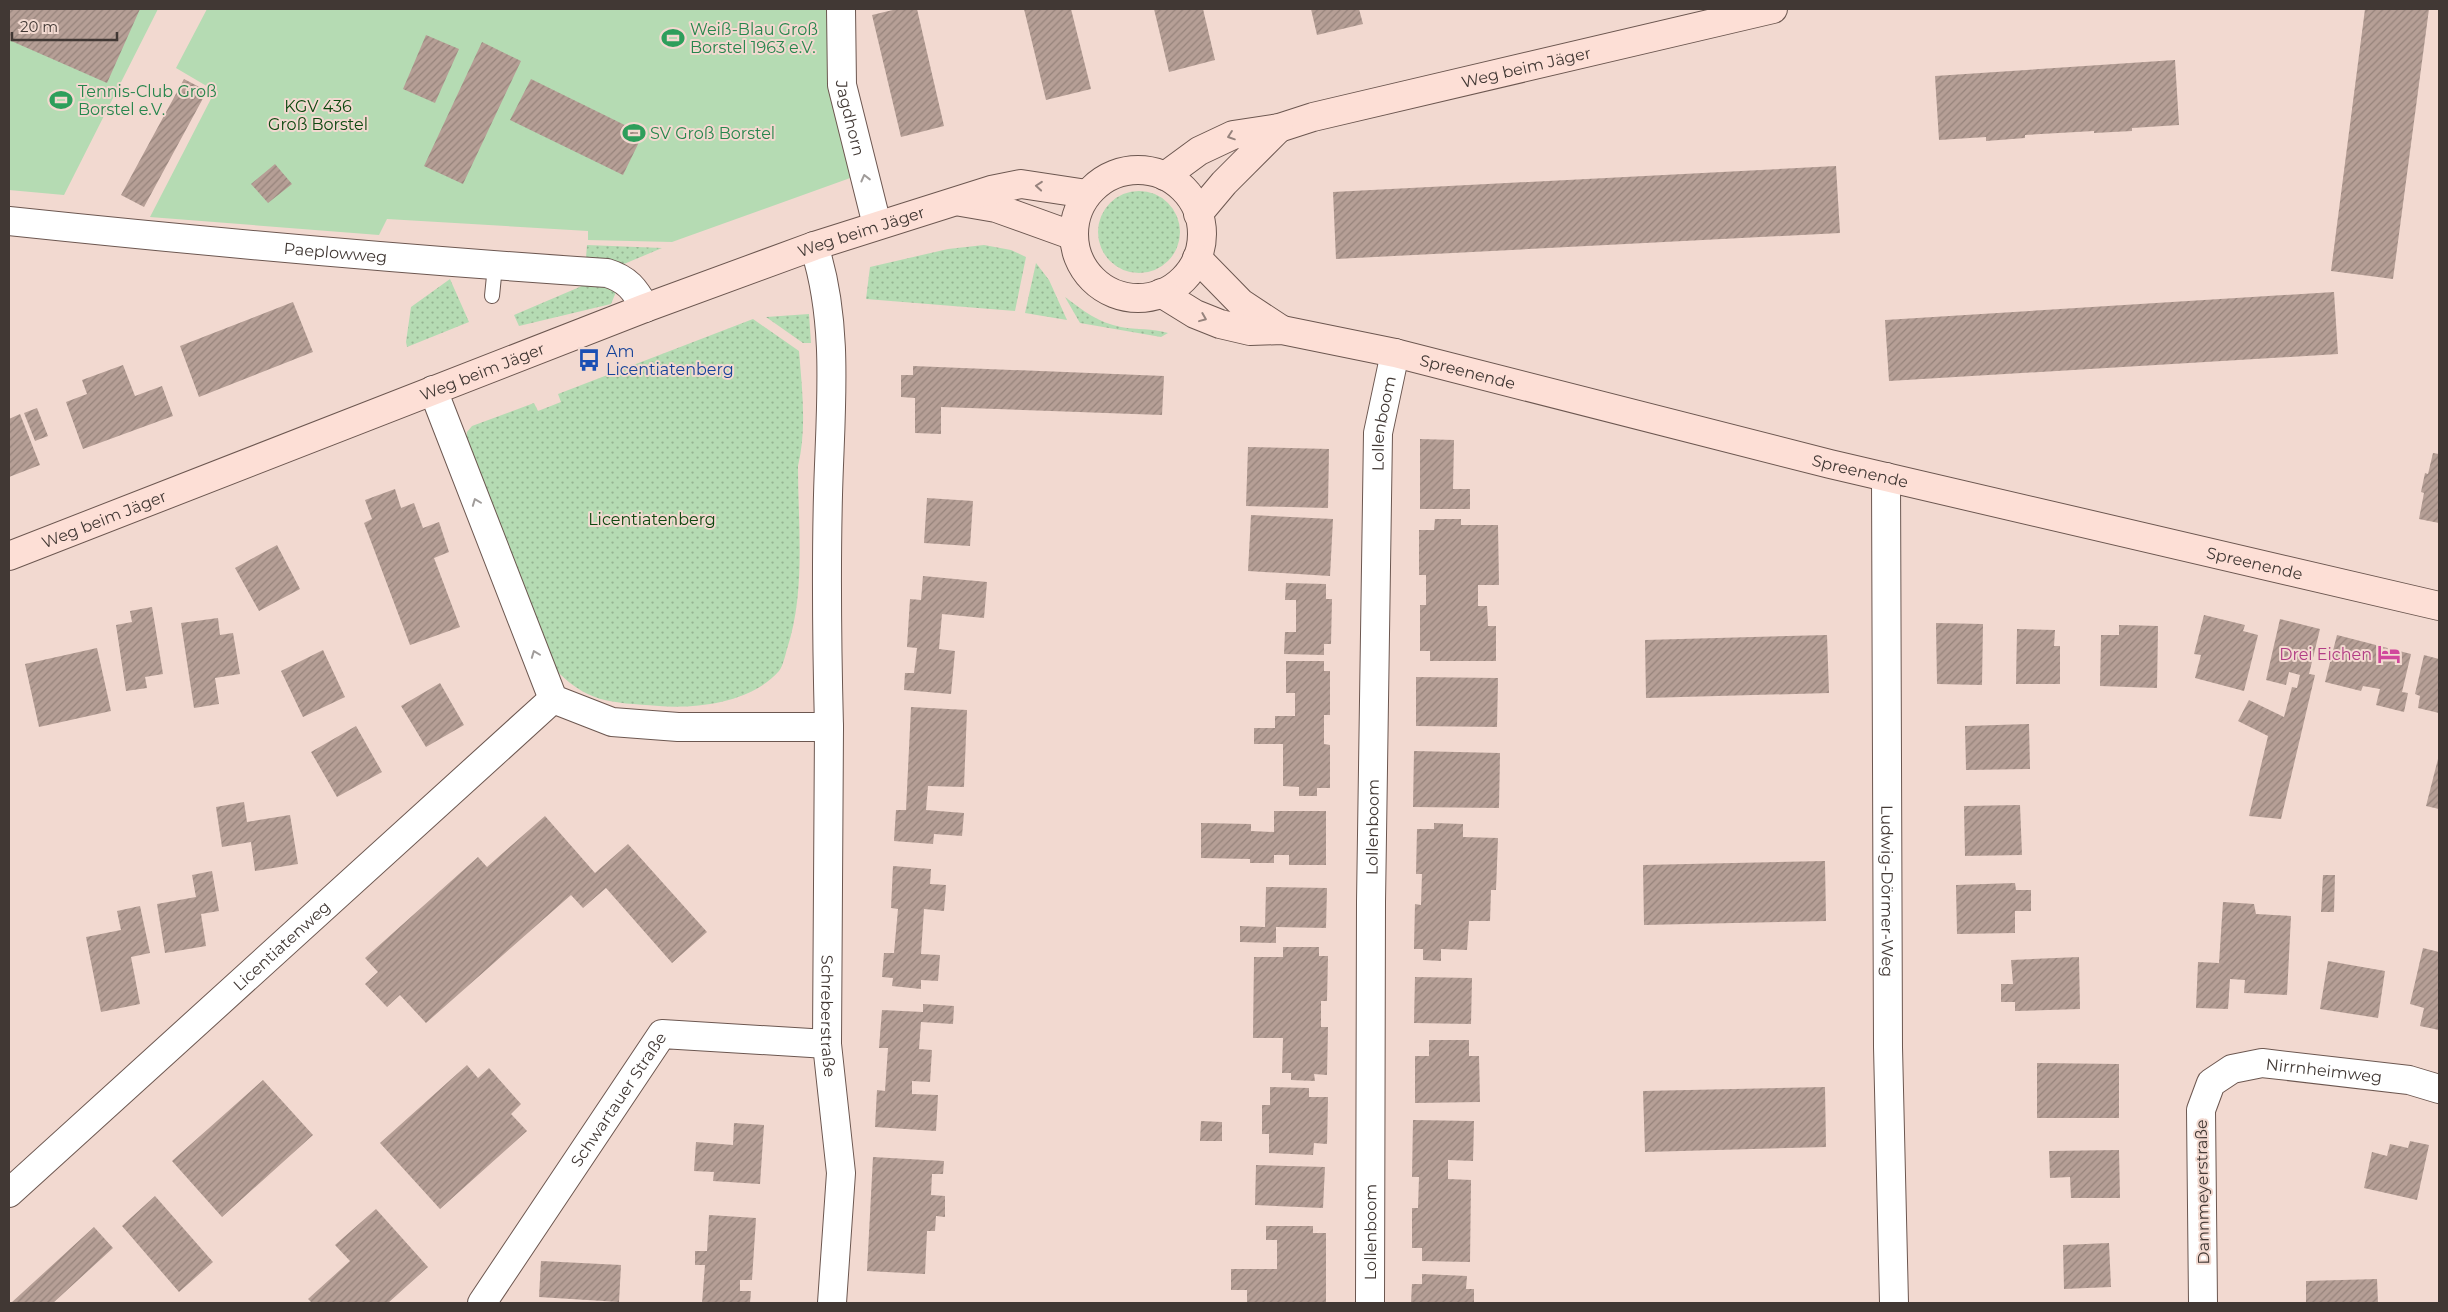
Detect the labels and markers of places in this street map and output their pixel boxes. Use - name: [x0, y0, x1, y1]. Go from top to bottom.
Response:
- place label: Weiß-Blau Groß Borstel 1963 e.V.: [690, 20, 818, 57]
- sports icon: Weiß-Blau Groß Borstel 1963 e.V.: [660, 25, 686, 51]
- place label: Tennis-Club Groß Borstel e.V.: [78, 82, 217, 119]
- sports icon: Tennis-Club Groß Borstel e.V.: [48, 87, 74, 113]
- sports icon: SV Groß Borstel: [621, 120, 647, 146]
- place label: SV Groß Borstel: [650, 124, 775, 143]
- place label: Am Licentiatenberg: [606, 342, 734, 379]
- bus stop icon: Am Licentiatenberg: [576, 347, 602, 373]
- hotel icon: Drei Eichen: [2376, 641, 2402, 667]
- place label: Drei Eichen: [2279, 645, 2372, 664]

